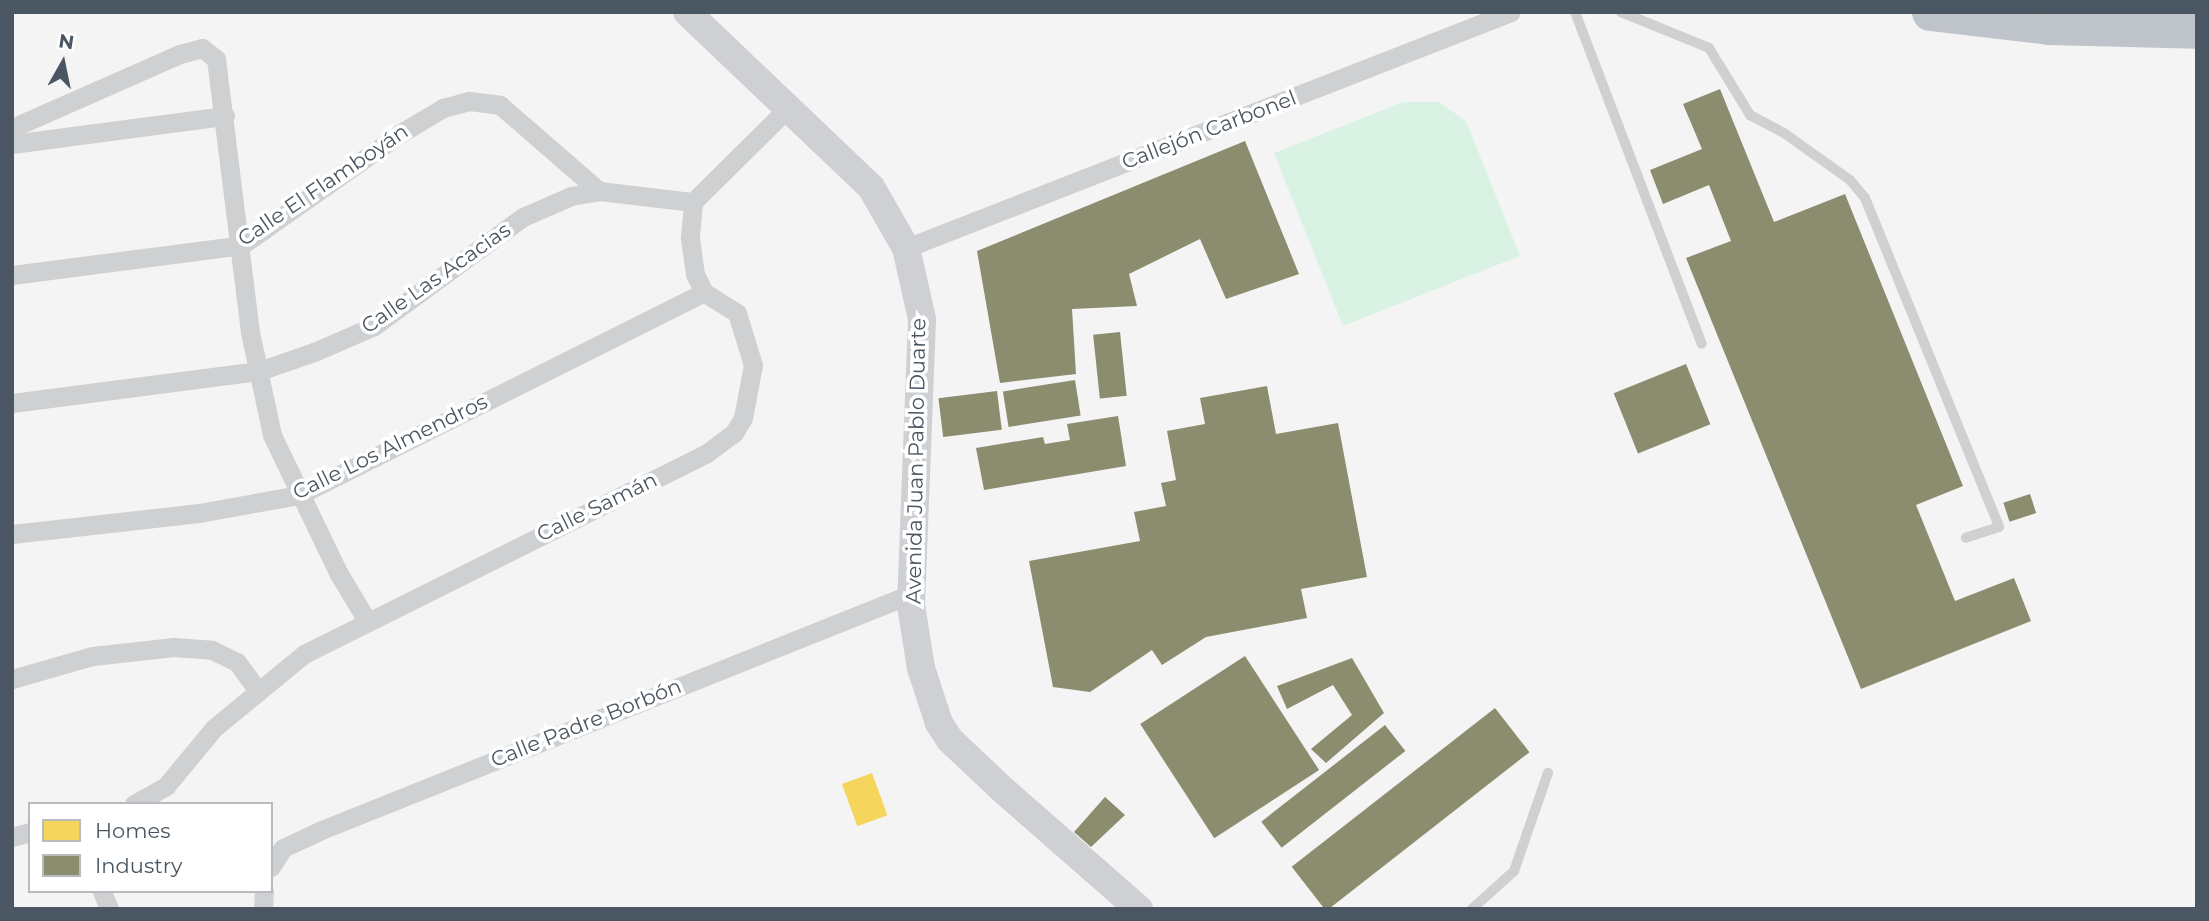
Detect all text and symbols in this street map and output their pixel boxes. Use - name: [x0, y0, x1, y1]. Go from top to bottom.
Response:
- north arrow: [28, 28, 98, 98]
- text: N: [57, 29, 76, 54]
- street label: Callejón Carbonel: [1118, 85, 1300, 175]
- street label: Calle El Flamboyán: [233, 119, 413, 251]
- street label: Calle Las Acacias: [357, 217, 515, 339]
- street label: Avenida Juan Pablo Duarte: [901, 318, 931, 604]
- street label: Calle Los Almendros: [289, 389, 491, 505]
- street label: Calle Samán: [533, 467, 661, 547]
- street label: Calle Padre Borbón: [487, 673, 685, 773]
- legend: [28, 802, 273, 893]
- text: Homes: [95, 818, 170, 843]
- text: Industry: [95, 853, 182, 878]

